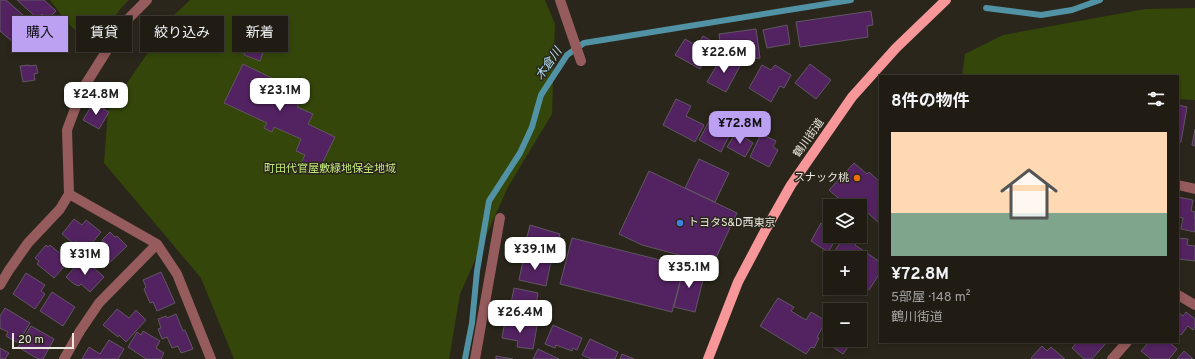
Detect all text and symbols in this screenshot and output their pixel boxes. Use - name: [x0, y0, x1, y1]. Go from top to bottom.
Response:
- chip: 購入: [12, 16, 68, 52]
- chip: 賃貸: [76, 16, 132, 52]
- chip: 絞り込み: [140, 16, 224, 52]
- chip: 新着: [232, 16, 288, 52]
- pin: ¥22.6M: [691, 40, 757, 74]
- water label: 木倉川: [532, 43, 567, 83]
- text: ¥22.6M: [701, 45, 747, 61]
- pin: ¥23.1M: [247, 78, 313, 112]
- pin: ¥24.8M: [63, 82, 129, 116]
- text: ¥23.1M: [259, 83, 301, 99]
- text: ¥24.8M: [73, 87, 119, 103]
- icon: filters: [1145, 88, 1167, 110]
- text: 8件の物件: [891, 91, 970, 113]
- pin: ¥72.8M: [707, 111, 773, 145]
- text: ¥72.8M: [718, 116, 762, 132]
- street label: 鶴川街道: [791, 116, 827, 160]
- icon: home: [993, 158, 1065, 230]
- park label: 町田代官屋敷緑地保全地域: [264, 162, 396, 176]
- place label: スナック桃: [794, 171, 849, 185]
- marker: スナック桃: [852, 173, 862, 183]
- map controls: [823, 199, 867, 347]
- button: layers: [823, 199, 867, 243]
- place label: トヨタS&D西東京: [688, 216, 776, 230]
- marker: トヨタS&D西東京: [675, 218, 685, 228]
- pin: ¥39.1M: [502, 237, 568, 271]
- pin: ¥31M: [61, 242, 109, 276]
- text: ¥39.1M: [514, 242, 556, 258]
- text: ¥31M: [69, 247, 101, 263]
- button: +: [823, 251, 867, 295]
- pin: ¥35.1M: [656, 255, 722, 289]
- text: ¥35.1M: [668, 260, 710, 276]
- text: ¥72.8M: [891, 264, 949, 286]
- text: 5部屋 · 148 m²: [891, 290, 971, 306]
- pin: ¥26.4M: [487, 300, 553, 334]
- button: −: [823, 303, 867, 347]
- text: ¥26.4M: [497, 305, 543, 321]
- text: 鶴川街道: [891, 310, 943, 326]
- scale bar: [12, 331, 74, 350]
- text: 20 m: [18, 333, 44, 347]

